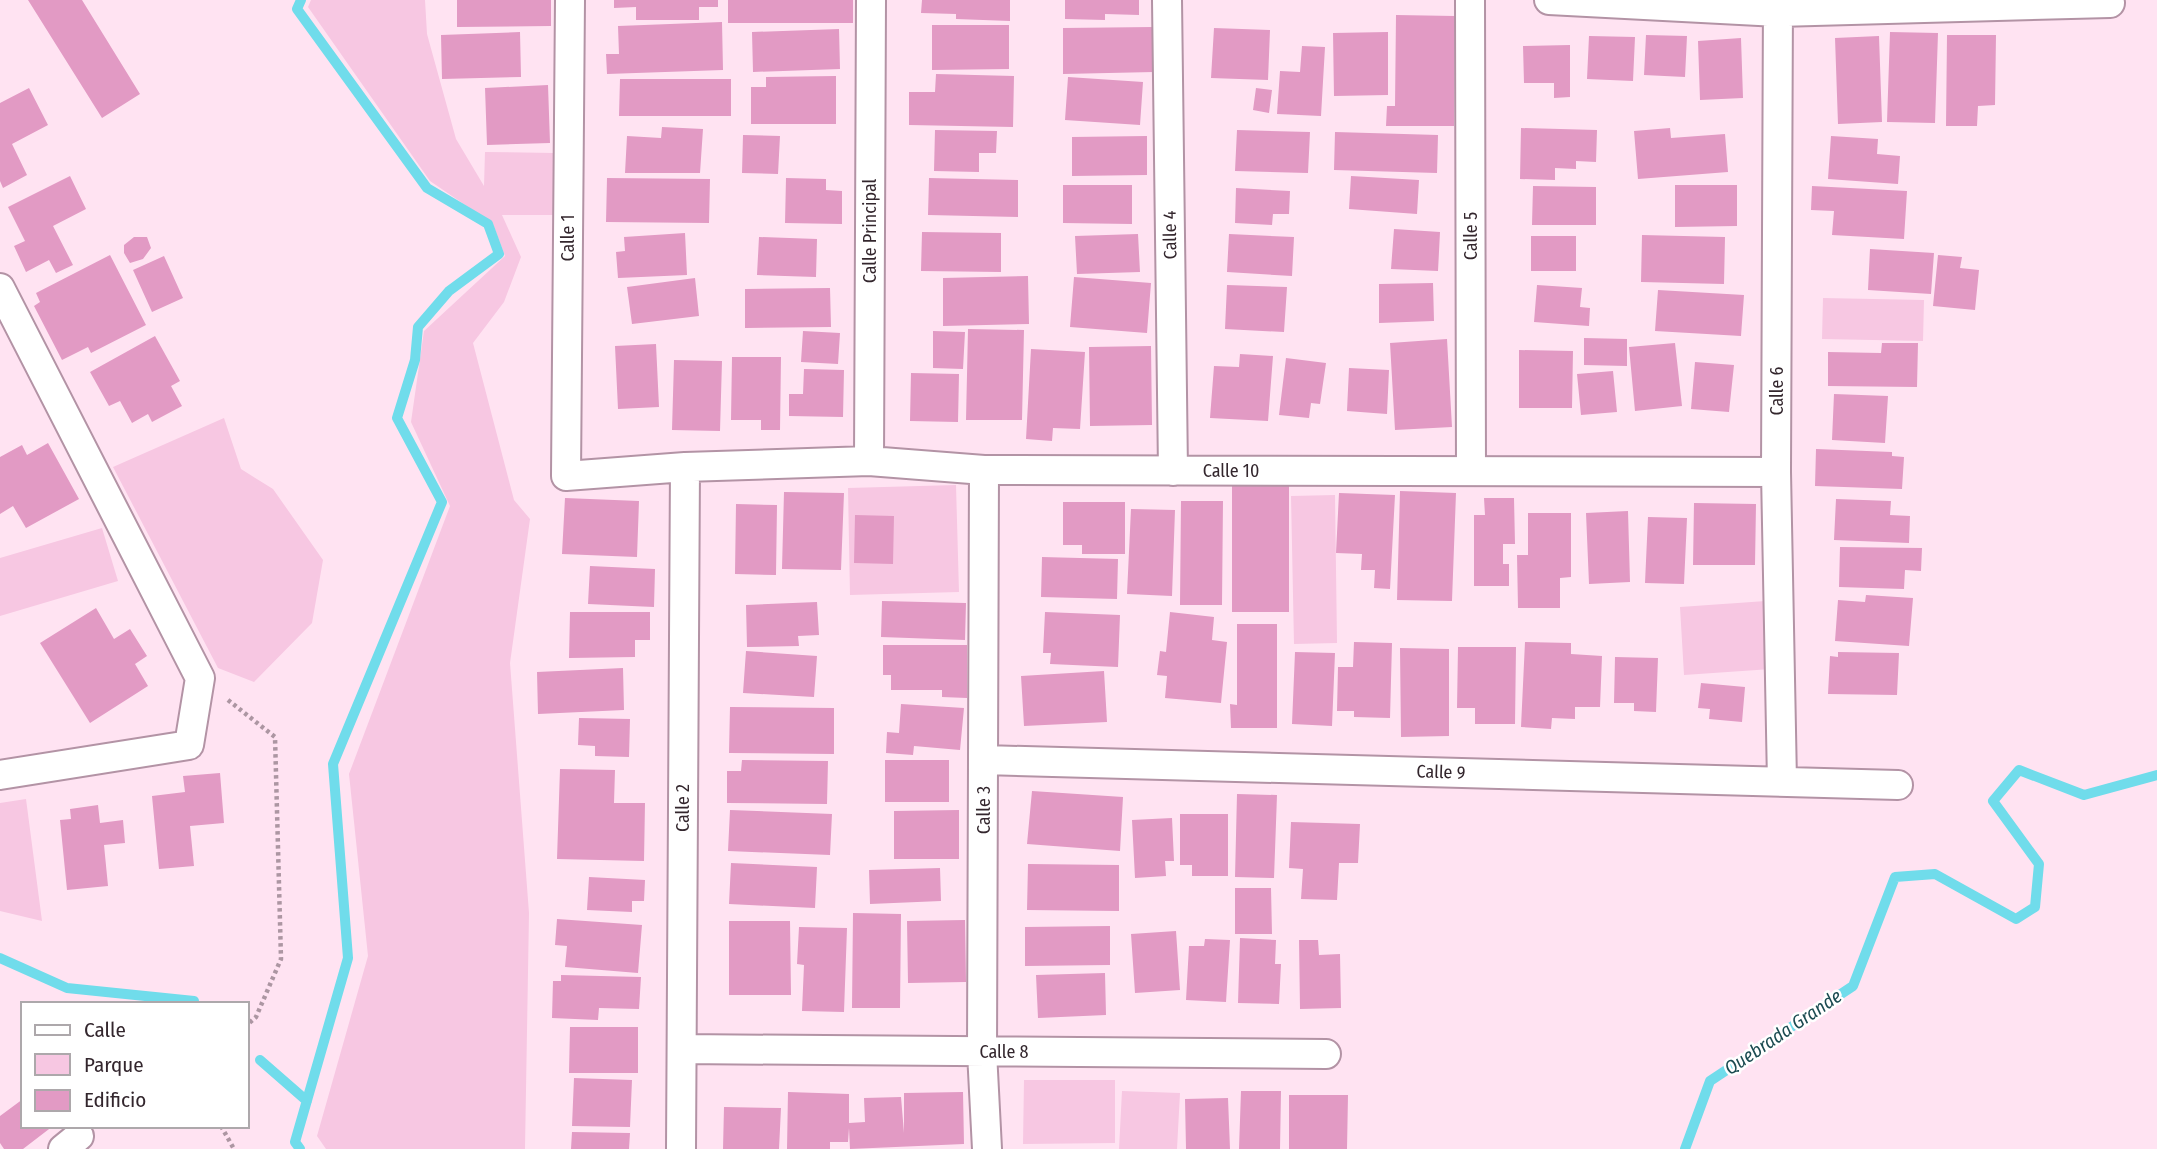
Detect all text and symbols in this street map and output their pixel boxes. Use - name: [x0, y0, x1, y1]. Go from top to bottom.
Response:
- street label: Calle Principal: [859, 178, 881, 283]
- street label: Calle 4: [1159, 210, 1181, 260]
- street label: Calle 5: [1460, 212, 1482, 260]
- street label: Calle 1: [557, 214, 579, 262]
- street label: Calle 6: [1766, 366, 1788, 416]
- street label: Calle 10: [1203, 460, 1259, 482]
- street label: Calle 9: [1416, 760, 1466, 784]
- street label: Calle 2: [672, 784, 694, 832]
- street label: Calle 3: [973, 786, 995, 834]
- water label: Quebrada Grande: [1720, 984, 1846, 1080]
- legend: [21, 1002, 248, 1128]
- text: Calle: [84, 1017, 126, 1043]
- street label: Calle 8: [979, 1041, 1029, 1063]
- text: Parque: [84, 1052, 144, 1078]
- text: Edificio: [84, 1087, 146, 1113]

